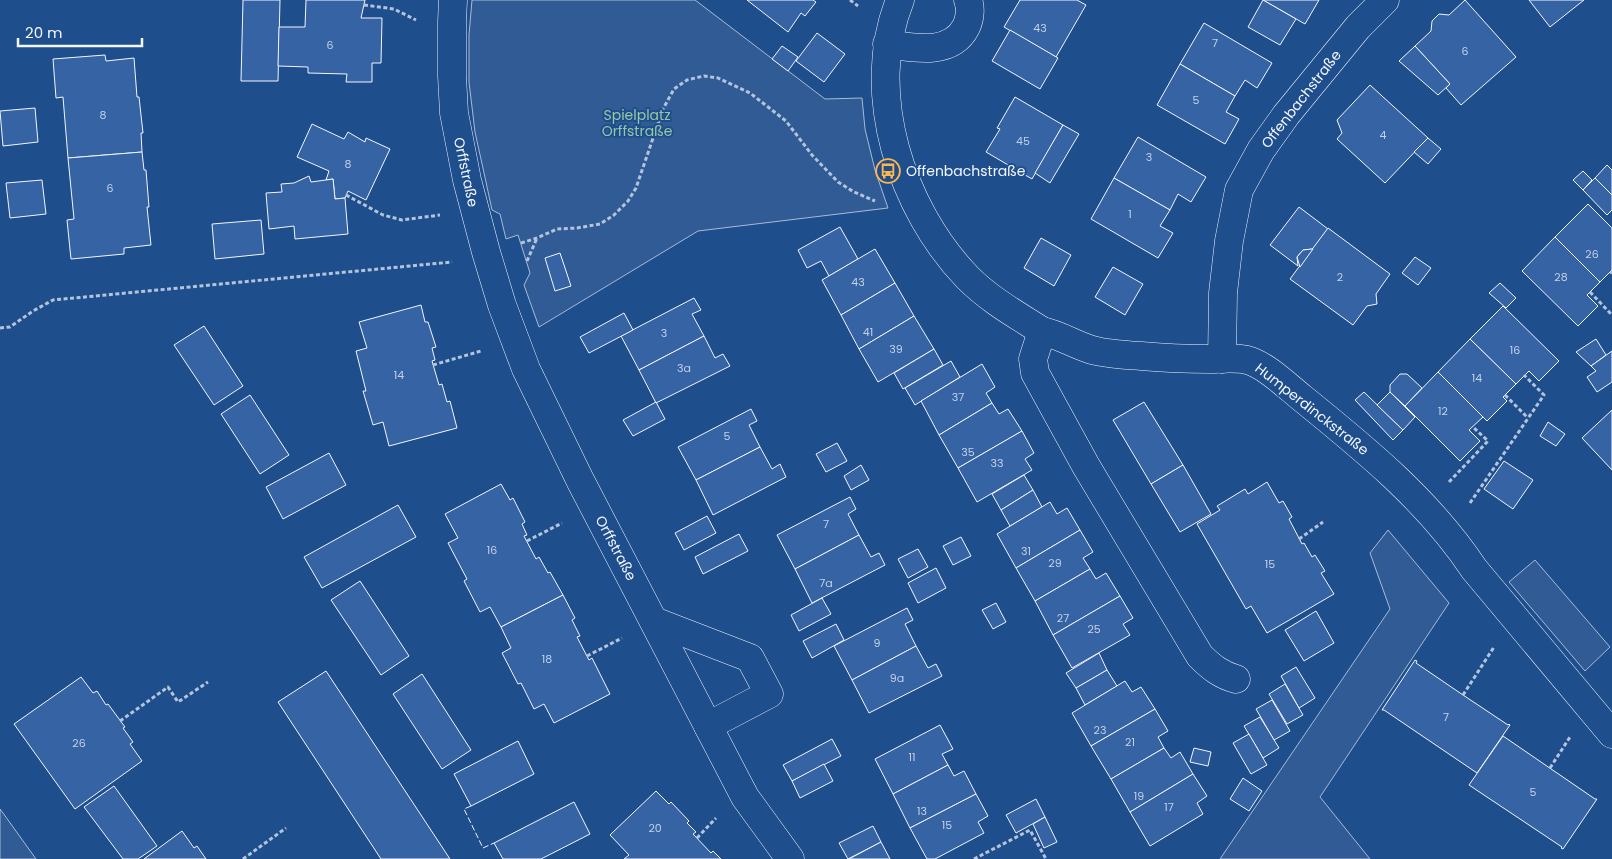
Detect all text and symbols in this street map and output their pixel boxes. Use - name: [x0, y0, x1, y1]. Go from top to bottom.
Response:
- scale bar: [18, 15, 141, 47]
- house number: 43: [1033, 20, 1047, 36]
- text: 20 m: [25, 22, 63, 43]
- house number: 7: [1212, 35, 1218, 51]
- house number: 6: [327, 37, 334, 53]
- house number: 6: [1462, 43, 1469, 59]
- street label: Offenbachstraße: [1256, 45, 1346, 152]
- house number: 5: [1193, 92, 1200, 108]
- park label: Spielplatz Orffstraße: [602, 105, 673, 141]
- house number: 8: [100, 107, 107, 123]
- house number: 4: [1380, 127, 1387, 143]
- house number: 45: [1016, 133, 1030, 149]
- street label: Orffstraße: [449, 135, 483, 209]
- house number: 3: [1146, 149, 1152, 165]
- house number: 8: [345, 156, 352, 172]
- bus stop icon: Offenbachstraße: [875, 158, 901, 184]
- place label: Offenbachstraße: [906, 161, 1026, 181]
- house number: 6: [107, 180, 114, 196]
- house number: 1: [1128, 206, 1132, 222]
- house number: 26: [1585, 246, 1599, 262]
- house number: 2: [1337, 269, 1343, 285]
- house number: 28: [1554, 269, 1568, 285]
- house number: 43: [851, 274, 865, 290]
- house number: 41: [863, 324, 873, 340]
- house number: 3: [661, 325, 667, 341]
- house number: 39: [889, 341, 903, 357]
- house number: 16: [1510, 342, 1520, 358]
- street label: Humperdinckstraße: [1251, 358, 1373, 460]
- house number: 3a: [677, 360, 691, 376]
- house number: 14: [394, 367, 404, 383]
- house number: 14: [1472, 370, 1482, 386]
- house number: 37: [952, 389, 964, 405]
- house number: 12: [1438, 403, 1448, 419]
- house number: 5: [724, 428, 731, 444]
- house number: 35: [961, 444, 975, 460]
- house number: 33: [991, 455, 1003, 471]
- street label: Orffstraße: [591, 512, 642, 584]
- house number: 7: [823, 516, 829, 532]
- house number: 16: [487, 542, 497, 558]
- house number: 31: [1021, 543, 1031, 559]
- house number: 29: [1048, 555, 1062, 571]
- house number: 15: [1265, 556, 1275, 572]
- house number: 7a: [819, 575, 833, 591]
- house number: 27: [1057, 610, 1069, 626]
- house number: 25: [1087, 621, 1101, 637]
- house number: 9: [874, 635, 881, 651]
- house number: 18: [542, 651, 552, 667]
- house number: 9a: [890, 670, 904, 686]
- house number: 7: [1443, 709, 1449, 725]
- house number: 23: [1094, 722, 1106, 738]
- house number: 21: [1125, 734, 1135, 750]
- house number: 26: [72, 735, 86, 751]
- house number: 11: [908, 749, 916, 765]
- house number: 5: [1530, 784, 1537, 800]
- house number: 19: [1134, 788, 1144, 804]
- house number: 17: [1164, 799, 1174, 815]
- house number: 13: [917, 803, 927, 819]
- house number: 15: [942, 817, 952, 833]
- house number: 20: [648, 820, 662, 836]

